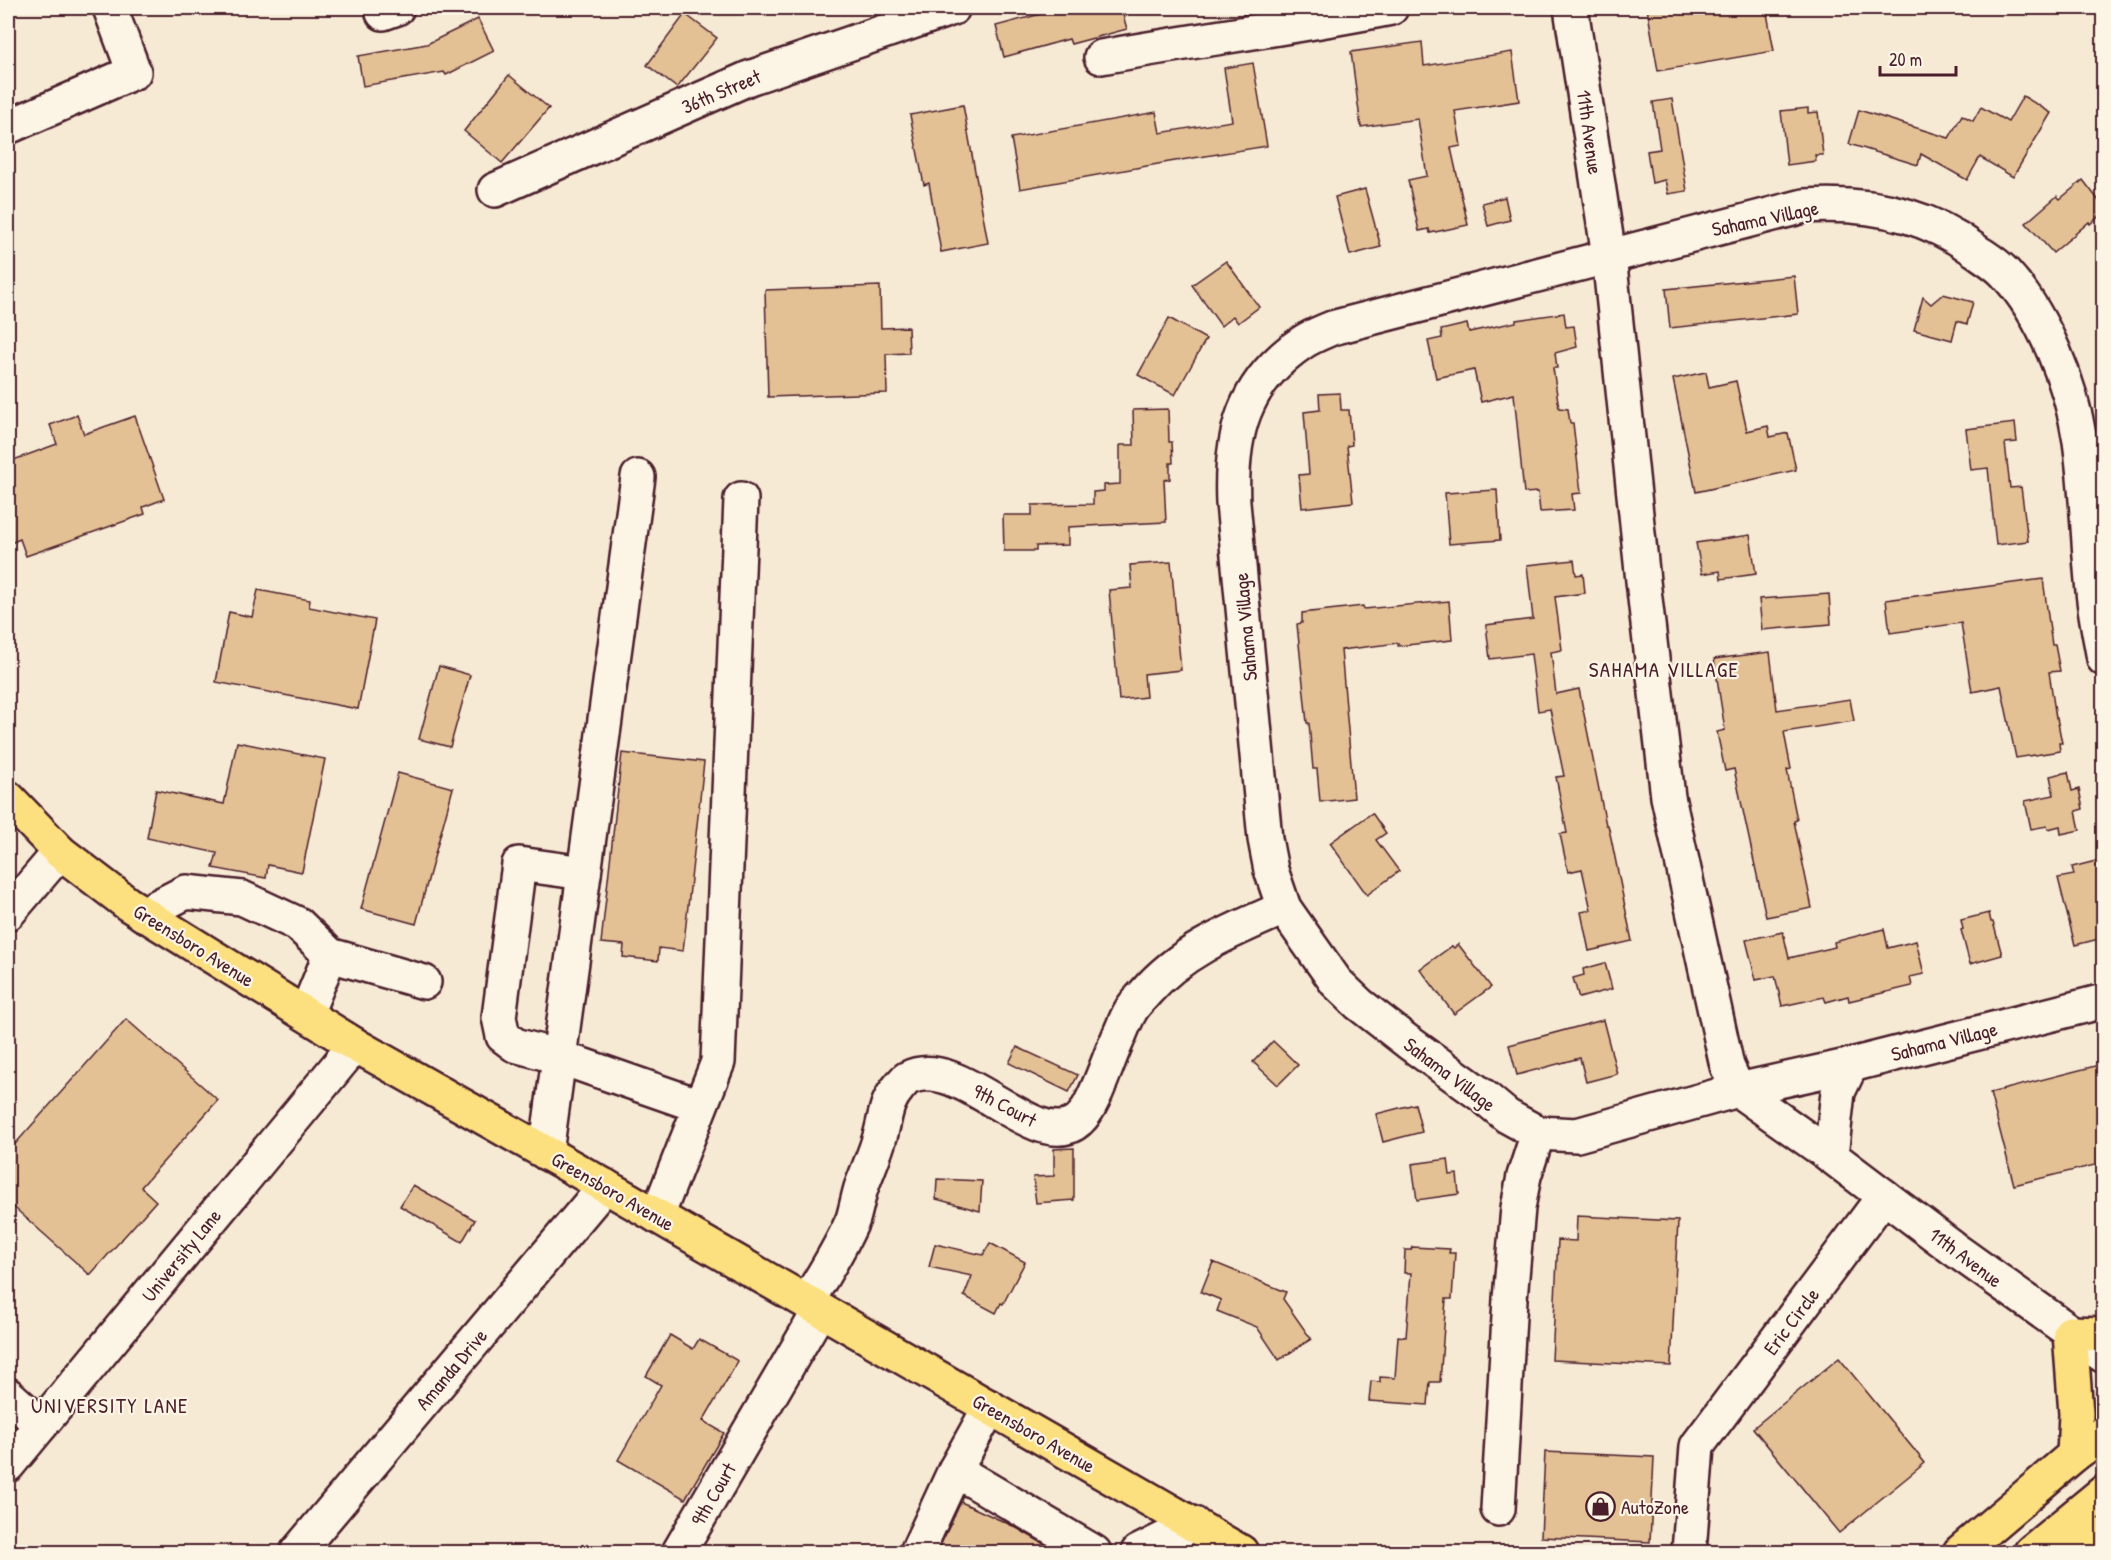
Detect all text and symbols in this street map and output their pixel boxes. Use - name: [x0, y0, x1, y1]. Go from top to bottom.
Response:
- scale bar: [1880, 39, 1956, 77]
- text: 20 m: [1889, 47, 1922, 72]
- street label: 36th Street: [677, 62, 766, 120]
- street label: 11th Avenue: [1571, 88, 1609, 176]
- street label: Sahama Village: [1709, 194, 1821, 242]
- street label: Sahama Village: [1227, 572, 1263, 682]
- district label: SAHAMA VILLAGE: [1589, 655, 1739, 684]
- street label: Greensboro Avenue: [129, 897, 259, 993]
- street label: Sahama Village: [1888, 1015, 2000, 1067]
- street label: Sahama Village: [1399, 1031, 1501, 1117]
- street label: 9th Court: [968, 1077, 1043, 1134]
- street label: Greensboro Avenue: [547, 1145, 679, 1237]
- street label: University Lane: [135, 1203, 227, 1307]
- street label: 11th Avenue: [1924, 1221, 2008, 1293]
- street label: Eric Circle: [1757, 1282, 1825, 1360]
- street label: Amanda Drive: [409, 1323, 493, 1415]
- street label: Greensboro Avenue: [968, 1387, 1100, 1479]
- district label: UNIVERSITY LANE: [31, 1391, 189, 1420]
- street label: 9th Court: [684, 1456, 742, 1531]
- shop icon: AutoZone: [1584, 1490, 1616, 1522]
- place label: AutoZone: [1621, 1493, 1689, 1520]

